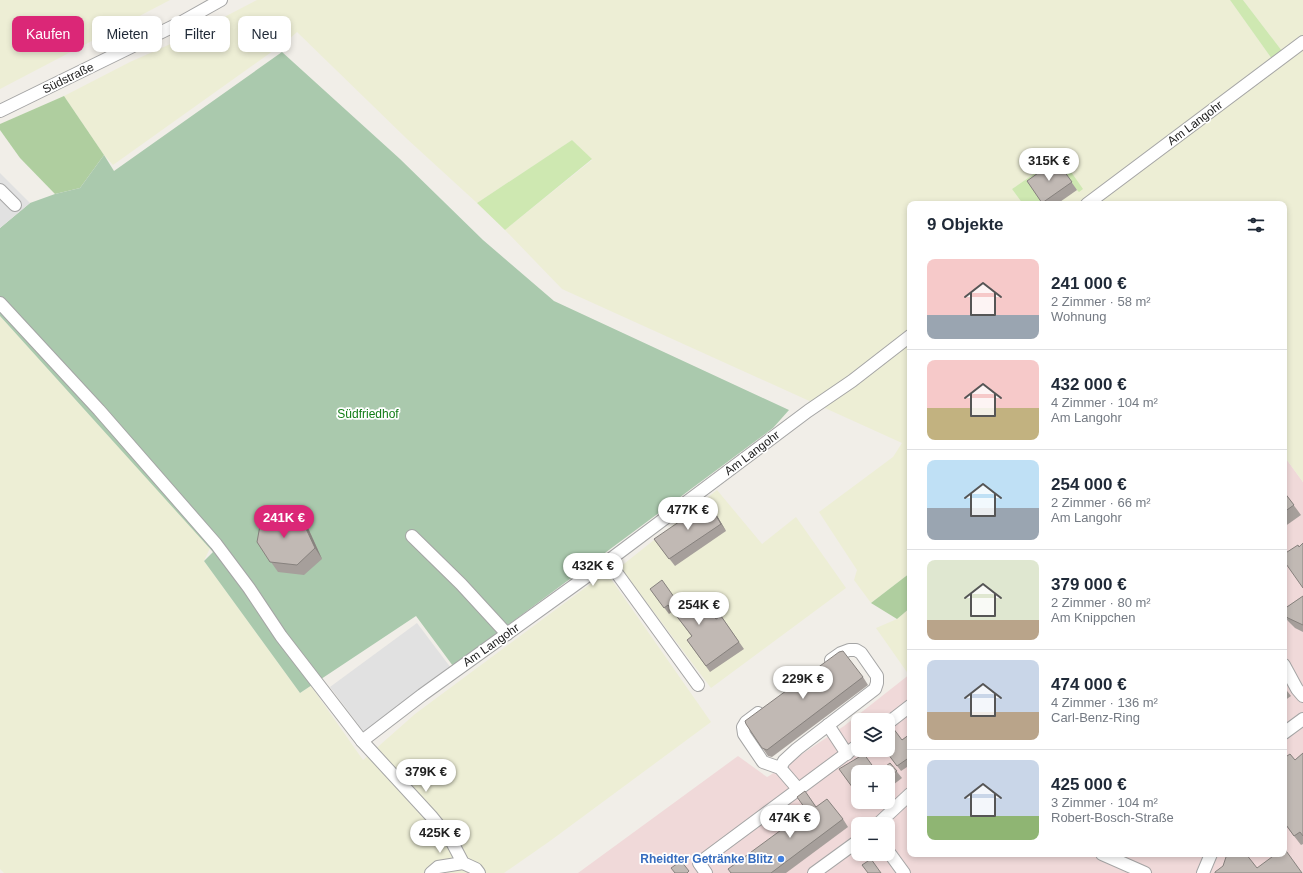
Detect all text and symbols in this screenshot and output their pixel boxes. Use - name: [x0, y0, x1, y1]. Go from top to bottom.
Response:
- chip: Kaufen: [12, 16, 84, 52]
- chip: Mieten: [92, 16, 162, 52]
- chip: Filter: [170, 16, 230, 52]
- chip: Neu: [238, 16, 291, 52]
- street label: Südstraße: [40, 59, 96, 96]
- street label: Am Langohr: [1165, 98, 1225, 148]
- pin: 315K €: [1016, 148, 1082, 182]
- text: 315K €: [1028, 153, 1070, 168]
- icon: filters: [1245, 214, 1267, 236]
- text: 9 Objekte: [927, 215, 1004, 234]
- text: 241 000 €: [1051, 274, 1127, 293]
- icon: home: [959, 275, 1007, 323]
- text: 2 Zimmer · 58 m²: [1051, 294, 1151, 309]
- text: Wohnung: [1051, 309, 1106, 324]
- text: 432 000 €: [1051, 375, 1127, 394]
- icon: home: [959, 376, 1007, 424]
- text: 4 Zimmer · 104 m²: [1051, 395, 1158, 410]
- park label: Südfriedhof: [337, 407, 399, 421]
- text: Am Langohr: [1051, 410, 1122, 425]
- street label: Am Langohr: [722, 428, 782, 478]
- text: 254 000 €: [1051, 475, 1127, 494]
- icon: home: [959, 476, 1007, 524]
- text: 2 Zimmer · 66 m²: [1051, 495, 1151, 510]
- pin: 477K €: [655, 497, 721, 531]
- text: 477K €: [667, 502, 709, 517]
- pin: 241K €: [251, 505, 317, 539]
- text: 241K €: [263, 510, 305, 525]
- text: Am Langohr: [1051, 510, 1122, 525]
- pin: 432K €: [560, 553, 626, 587]
- text: 432K €: [572, 558, 614, 573]
- text: 379 000 €: [1051, 575, 1127, 594]
- icon: home: [959, 576, 1007, 624]
- pin: 254K €: [666, 592, 732, 626]
- text: 2 Zimmer · 80 m²: [1051, 595, 1151, 610]
- text: 254K €: [678, 597, 720, 612]
- text: Am Knippchen: [1051, 610, 1136, 625]
- street label: Am Langohr: [460, 621, 522, 669]
- pin: 229K €: [770, 666, 836, 700]
- text: 229K €: [782, 671, 824, 686]
- text: 474 000 €: [1051, 675, 1127, 694]
- icon: home: [959, 676, 1007, 724]
- text: 4 Zimmer · 136 m²: [1051, 695, 1158, 710]
- text: Carl-Benz-Ring: [1051, 710, 1140, 725]
- map controls: [851, 713, 895, 861]
- button: layers: [851, 713, 895, 757]
- pin: 379K €: [393, 759, 459, 793]
- text: 379K €: [405, 764, 447, 779]
- button: +: [851, 765, 895, 809]
- text: 425 000 €: [1051, 775, 1127, 794]
- icon: home: [959, 776, 1007, 824]
- text: 3 Zimmer · 104 m²: [1051, 795, 1158, 810]
- pin: 474K €: [757, 805, 823, 839]
- text: 474K €: [769, 810, 811, 825]
- text: Robert-Bosch-Straße: [1051, 810, 1174, 825]
- button: −: [851, 817, 895, 861]
- pin: 425K €: [407, 820, 473, 854]
- text: 425K €: [419, 825, 461, 840]
- place label: Rheidter Getränke Blitz: [640, 852, 773, 866]
- marker: Rheidter Getränke Blitz: [776, 854, 786, 864]

